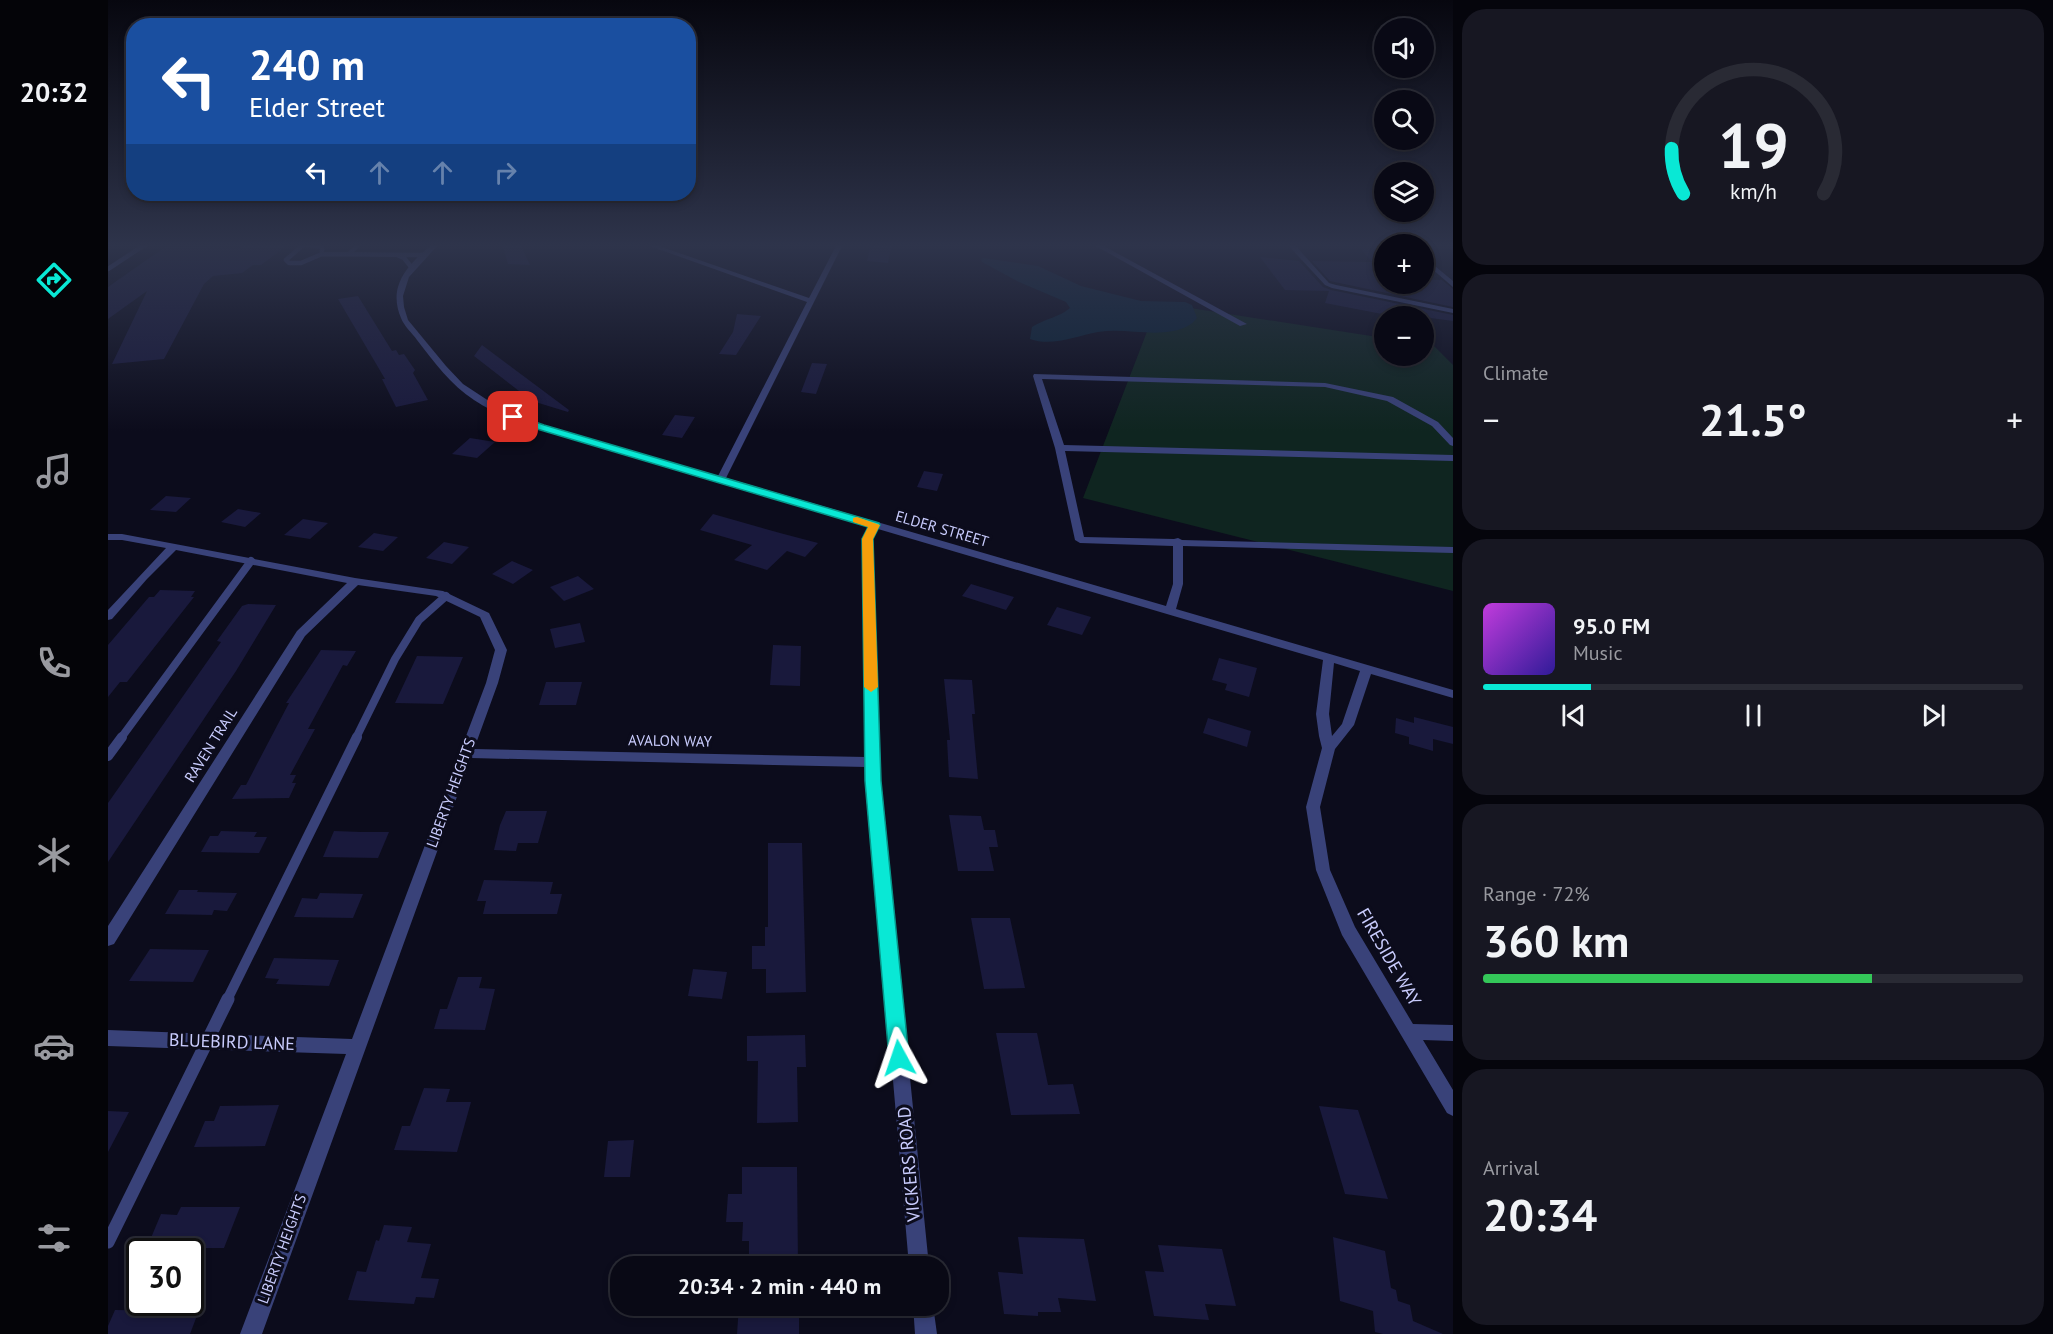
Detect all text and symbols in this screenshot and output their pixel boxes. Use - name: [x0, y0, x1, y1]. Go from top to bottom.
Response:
- map controls: [1374, 18, 1434, 366]
- button: sound: [1374, 18, 1434, 78]
- text: 240 m: [249, 37, 365, 92]
- icon: left: [150, 42, 228, 120]
- text: 20:32: [20, 75, 88, 109]
- text: Elder Street: [249, 90, 385, 124]
- button: search: [1374, 90, 1434, 150]
- text: 19: [1718, 104, 1788, 185]
- icon: left: [300, 156, 333, 189]
- icon: ahead: [363, 156, 396, 189]
- icon: ahead: [426, 156, 459, 189]
- icon: right: [489, 156, 522, 189]
- button: layers: [1374, 162, 1434, 222]
- text: km/h: [1729, 177, 1776, 205]
- button: +: [1374, 234, 1434, 294]
- icon: directions: [33, 259, 75, 301]
- button: −: [1374, 306, 1434, 366]
- text: Climate: [1483, 360, 1549, 386]
- text: 21.5°: [1699, 390, 1807, 448]
- pin: [487, 391, 538, 442]
- text: −: [1483, 398, 1500, 441]
- text: +: [2006, 398, 2023, 441]
- icon: arrive: [496, 400, 529, 433]
- icon: music: [33, 450, 75, 492]
- street label: ELDER STREET: [893, 506, 992, 551]
- text: 95.0 FM: [1573, 612, 1650, 640]
- text: Music: [1573, 640, 1622, 666]
- icon: phone: [33, 642, 75, 684]
- icon: previous: [1557, 699, 1590, 732]
- icon: pause: [1737, 699, 1770, 732]
- icon: next: [1917, 699, 1950, 732]
- street label: RAVEN TRAIL: [180, 704, 241, 786]
- street label: AVALON WAY: [628, 730, 713, 751]
- street label: LIBERTY HEIGHTS: [422, 735, 479, 850]
- icon: climate: [33, 834, 75, 876]
- text: Range · 72%: [1483, 881, 1590, 907]
- street label: FIRESIDE WAY: [1352, 904, 1427, 1010]
- text: 360 km: [1483, 911, 1629, 969]
- icon: car: [33, 1025, 75, 1067]
- position arrow: [867, 1026, 931, 1090]
- street label: BLUEBIRD LANE: [169, 1028, 295, 1055]
- street label: VICKERS ROAD: [892, 1105, 925, 1224]
- text: Arrival: [1483, 1155, 1539, 1181]
- text: 20:34: [1483, 1185, 1597, 1243]
- street label: LIBERTY HEIGHTS: [253, 1191, 310, 1306]
- icon: filters: [33, 1217, 75, 1259]
- speed limit sign: 30: [126, 1238, 204, 1316]
- text: 20:34 · 2 min · 440 m: [678, 1272, 881, 1300]

